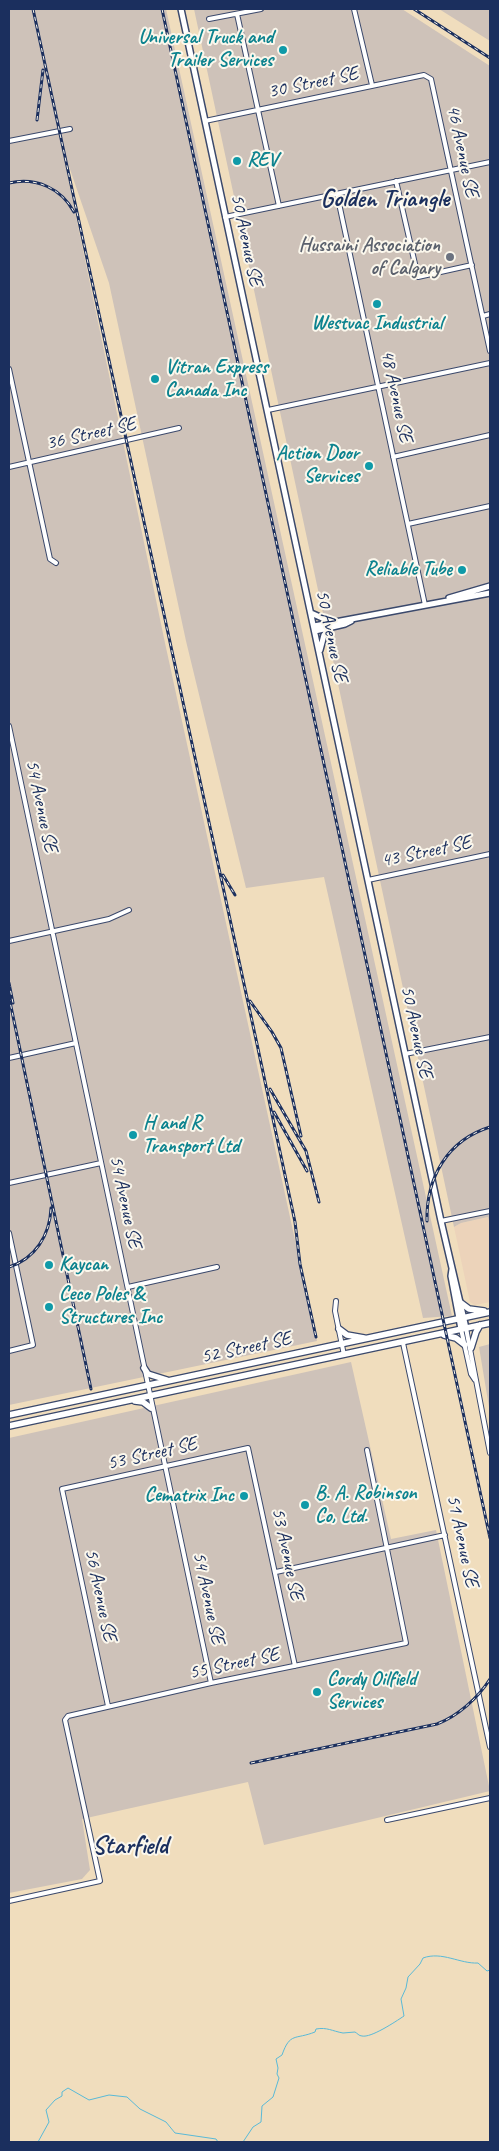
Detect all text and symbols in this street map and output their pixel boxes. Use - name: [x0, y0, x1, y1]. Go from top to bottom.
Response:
- place label: Universal Truck and Trailer Services: [138, 26, 273, 73]
- marker: Universal Truck and Trailer Services: [277, 44, 289, 56]
- street label: 30 Street SE: [266, 62, 360, 104]
- street label: 46 Avenue SE: [441, 103, 483, 199]
- place label: REV: [247, 149, 278, 173]
- marker: REV: [231, 155, 243, 167]
- district label: Golden Triangle: [321, 184, 449, 214]
- street label: 50 Avenue SE: [225, 192, 267, 288]
- place label: Hussaini Association of Calgary: [299, 234, 440, 281]
- marker: Hussaini Association of Calgary: [444, 251, 456, 263]
- marker: Westvac Industrial: [371, 298, 383, 310]
- place label: Westvac Industrial: [311, 312, 443, 336]
- street label: 48 Avenue SE: [375, 348, 417, 444]
- place label: Vitran Express Canada Inc: [165, 356, 268, 403]
- marker: Vitran Express Canada Inc: [149, 373, 161, 385]
- street label: 36 Street SE: [44, 412, 138, 456]
- place label: Action Door Services: [276, 442, 359, 489]
- marker: Action Door Services: [363, 460, 375, 472]
- place label: Reliable Tube: [365, 558, 452, 582]
- marker: Reliable Tube: [456, 564, 468, 576]
- street label: 50 Avenue SE: [310, 588, 352, 684]
- street label: 54 Avenue SE: [20, 758, 62, 854]
- street label: 43 Street SE: [379, 831, 473, 873]
- street label: 50 Avenue SE: [395, 984, 437, 1080]
- place label: H and R Transport Ltd: [143, 1112, 239, 1159]
- marker: H and R Transport Ltd: [127, 1129, 139, 1141]
- street label: 54 Avenue SE: [104, 1154, 146, 1250]
- place label: Kaycan: [59, 1253, 108, 1277]
- marker: Kaycan: [43, 1259, 55, 1271]
- place label: Ceco Poles & Structures Inc: [59, 1283, 162, 1330]
- marker: Ceco Poles & Structures Inc: [43, 1301, 55, 1313]
- street label: 52 Street SE: [199, 1327, 293, 1369]
- street label: 53 Street SE: [105, 1432, 199, 1476]
- place label: B. A. Robinson Co, Ltd.: [315, 1482, 417, 1529]
- place label: Cematrix Inc: [144, 1484, 234, 1508]
- marker: Cematrix Inc: [238, 1490, 250, 1502]
- street label: 51 Avenue SE: [441, 1493, 483, 1589]
- marker: B. A. Robinson Co, Ltd.: [299, 1499, 311, 1511]
- street label: 53 Avenue SE: [266, 1506, 308, 1602]
- street label: 56 Avenue SE: [79, 1547, 121, 1643]
- street label: 54 Avenue SE: [187, 1550, 229, 1646]
- street label: 55 Street SE: [187, 1643, 281, 1685]
- place label: Cordy Oilfield Services: [327, 1668, 416, 1715]
- marker: Cordy Oilfield Services: [311, 1686, 323, 1698]
- district label: Starfield: [92, 1831, 168, 1861]

